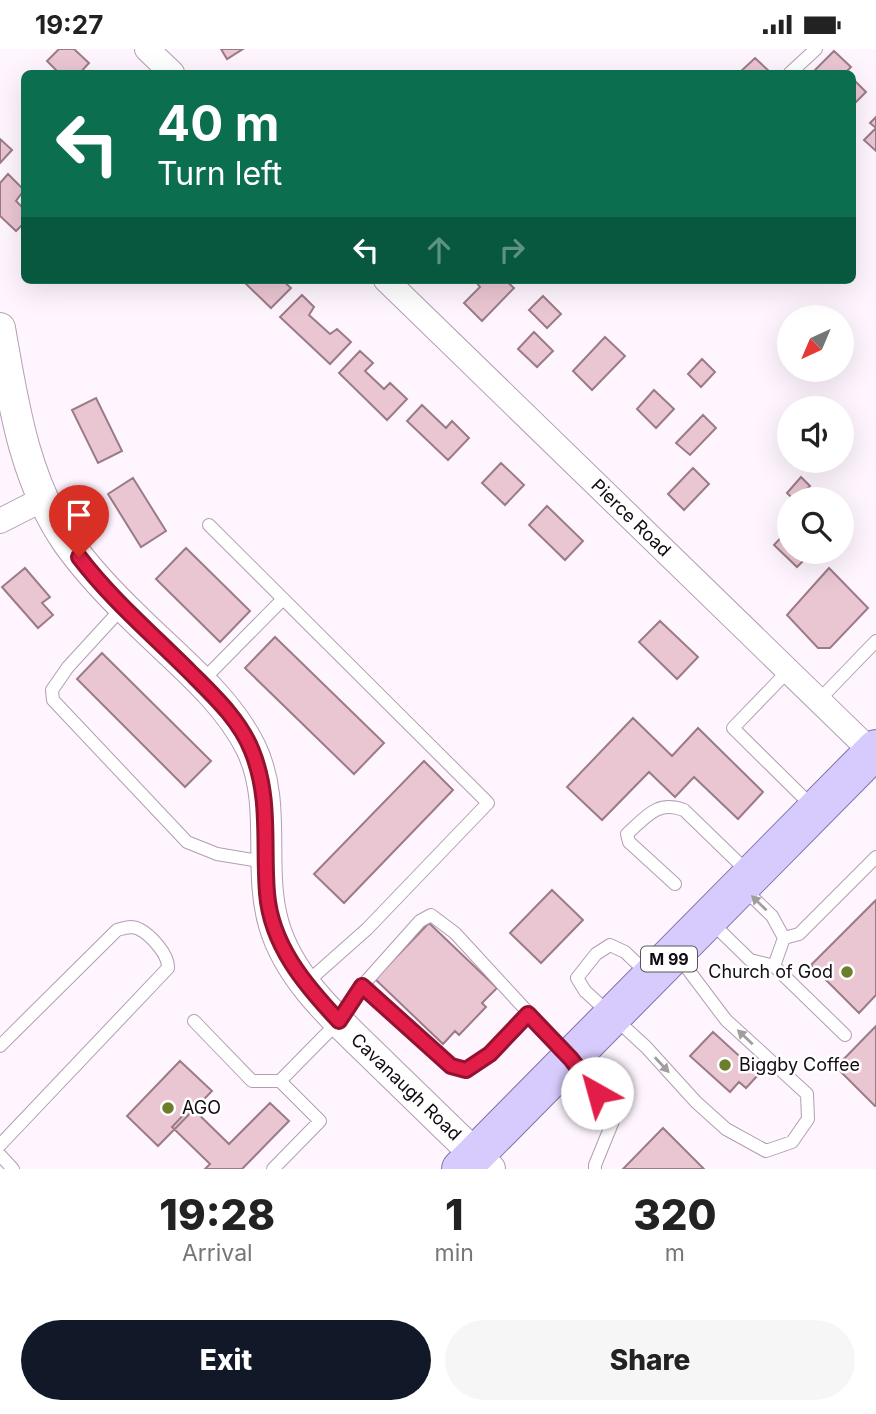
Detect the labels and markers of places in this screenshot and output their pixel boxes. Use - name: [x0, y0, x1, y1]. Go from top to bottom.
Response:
- pin: [49, 485, 109, 557]
- place label: Church of God: [708, 961, 833, 982]
- marker: Church of God: [839, 964, 855, 980]
- place label: Biggby Coffee: [739, 1054, 860, 1075]
- marker: Biggby Coffee: [717, 1057, 733, 1073]
- place label: AGO: [182, 1097, 221, 1118]
- marker: AGO: [160, 1100, 176, 1116]

